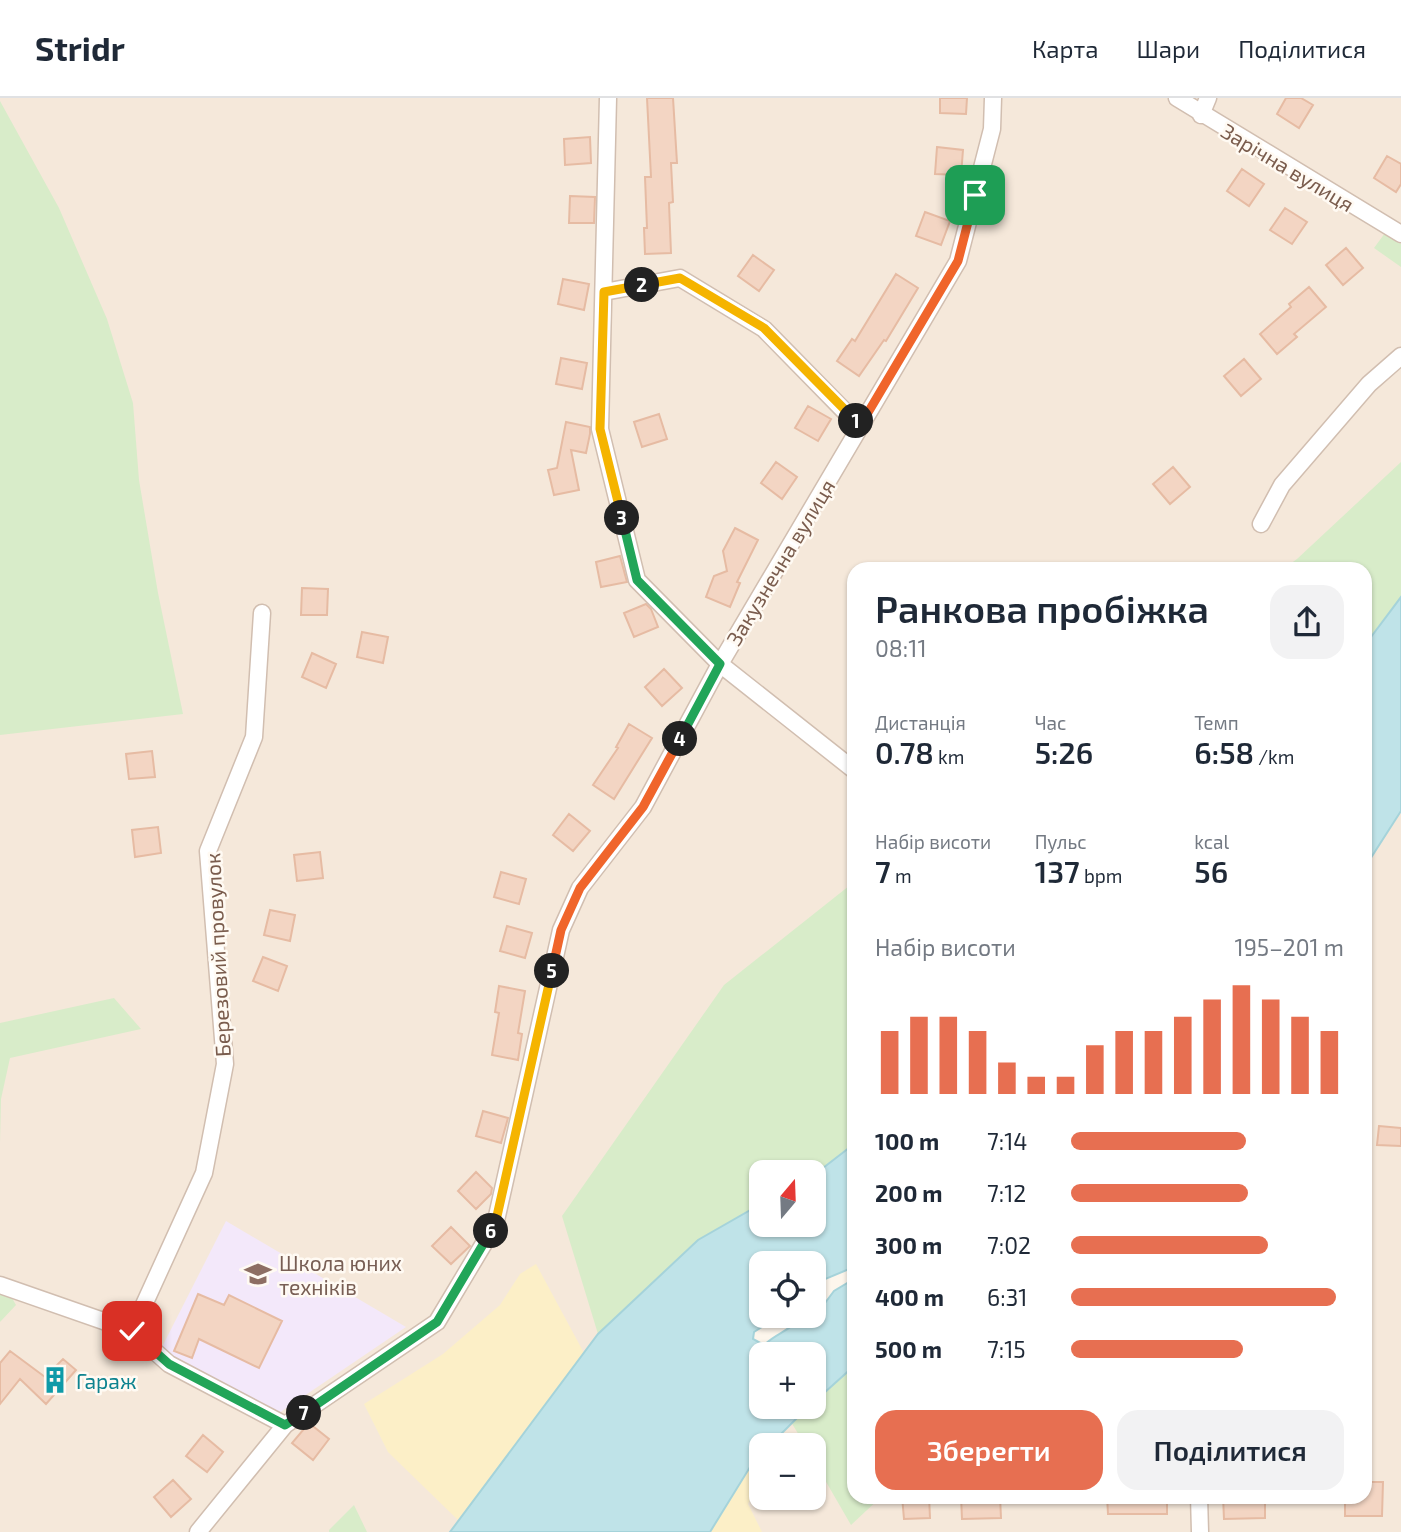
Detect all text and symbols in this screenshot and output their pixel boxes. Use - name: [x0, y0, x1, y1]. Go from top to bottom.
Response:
- text: Stridr: [35, 28, 125, 68]
- text: Карта: [1032, 34, 1099, 63]
- text: Шари: [1137, 34, 1200, 63]
- text: Поділитися: [1238, 34, 1366, 63]
- street label: Зарічна вулиця: [1217, 118, 1359, 217]
- pin: [945, 165, 1005, 225]
- icon: arrive: [956, 176, 994, 214]
- pin: 2: [624, 268, 660, 302]
- text: 2: [636, 273, 647, 296]
- pin: 1: [838, 404, 874, 438]
- text: 1: [851, 409, 860, 432]
- street label: Закузнечна вулиця: [721, 474, 840, 650]
- pin: 3: [604, 500, 640, 536]
- text: 3: [616, 506, 627, 529]
- text: Ранкова пробіжка: [875, 585, 1209, 631]
- button: share: [1270, 585, 1344, 659]
- text: 08:11: [875, 634, 927, 662]
- text: Дистанція: [875, 711, 966, 734]
- text: Час: [1035, 711, 1066, 734]
- text: Темп: [1194, 711, 1239, 734]
- pin: 4: [662, 722, 698, 756]
- text: 4: [673, 727, 686, 750]
- text: 0.78: [875, 734, 934, 770]
- text: 5:26: [1035, 734, 1093, 770]
- text: 6:58: [1194, 734, 1254, 770]
- text: km: [934, 745, 964, 768]
- text: /km: [1254, 745, 1294, 768]
- text: Набір висоти: [875, 830, 991, 853]
- text: Пульс: [1035, 830, 1087, 853]
- text: kcal: [1194, 830, 1229, 853]
- street label: Березовий провулок: [199, 852, 236, 1058]
- text: 7: [875, 853, 891, 889]
- text: 137: [1035, 853, 1080, 889]
- text: 56: [1194, 853, 1228, 889]
- text: m: [891, 864, 912, 887]
- text: bpm: [1080, 864, 1122, 887]
- text: Набір висоти: [875, 933, 1016, 961]
- text: 195–201 m: [1235, 933, 1344, 961]
- pin: 5: [534, 954, 570, 988]
- text: 5: [546, 959, 557, 982]
- text: 100 m: [875, 1127, 939, 1155]
- text: 7:14: [987, 1127, 1028, 1155]
- north arrow: [749, 1160, 826, 1237]
- map controls: [749, 1160, 826, 1510]
- text: 200 m: [875, 1179, 943, 1207]
- text: 7:12: [987, 1179, 1026, 1207]
- pin: 6: [474, 1214, 508, 1248]
- text: 6: [485, 1219, 496, 1242]
- text: 300 m: [875, 1231, 942, 1259]
- text: 7:02: [987, 1231, 1031, 1259]
- place label: Школа юних техніків: [279, 1250, 402, 1299]
- button: locate: [749, 1251, 826, 1328]
- school or university icon: Школа юних техніків: [243, 1259, 273, 1289]
- text: 400 m: [875, 1283, 944, 1311]
- text: 6:31: [987, 1283, 1028, 1311]
- pin: [102, 1301, 162, 1361]
- icon: check: [113, 1312, 151, 1350]
- text: 500 m: [875, 1335, 942, 1363]
- text: 7:15: [987, 1335, 1026, 1363]
- button: +: [749, 1342, 826, 1419]
- building icon: Гараж: [40, 1365, 70, 1395]
- place label: Гараж: [76, 1368, 136, 1393]
- pin: 7: [286, 1396, 322, 1430]
- text: 7: [298, 1401, 309, 1424]
- button: Зберегти: [875, 1410, 1103, 1490]
- button: Поділитися: [1117, 1410, 1344, 1490]
- button: −: [749, 1433, 826, 1510]

